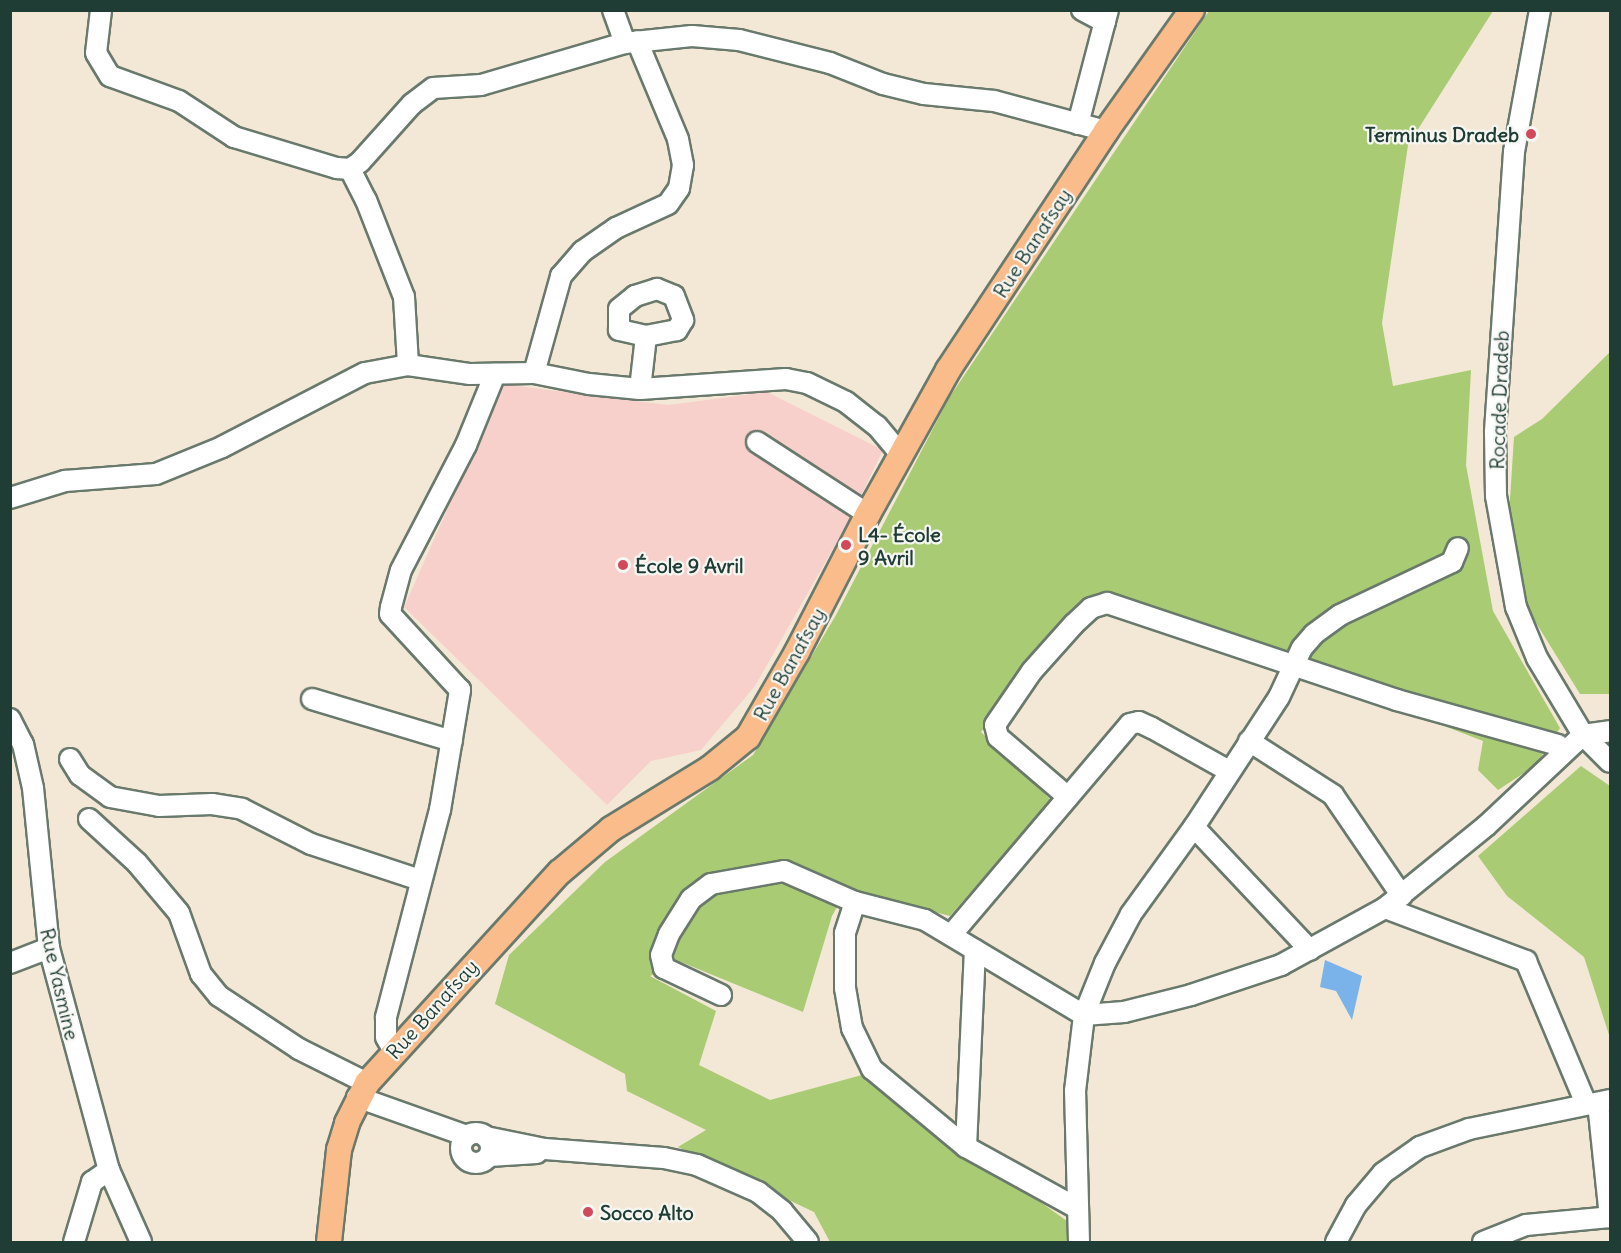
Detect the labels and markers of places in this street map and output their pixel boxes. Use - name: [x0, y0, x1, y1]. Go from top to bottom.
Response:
- place label: Terminus Dradeb: [1365, 122, 1519, 146]
- marker: Terminus Dradeb: [1524, 127, 1538, 141]
- place label: L4- École 9 Avril: [858, 522, 941, 569]
- marker: L4- École 9 Avril: [839, 538, 853, 552]
- place label: École 9 Avril: [635, 553, 743, 577]
- marker: École 9 Avril: [616, 558, 630, 572]
- place label: Socco Alto: [600, 1200, 694, 1224]
- marker: Socco Alto: [581, 1205, 595, 1219]

